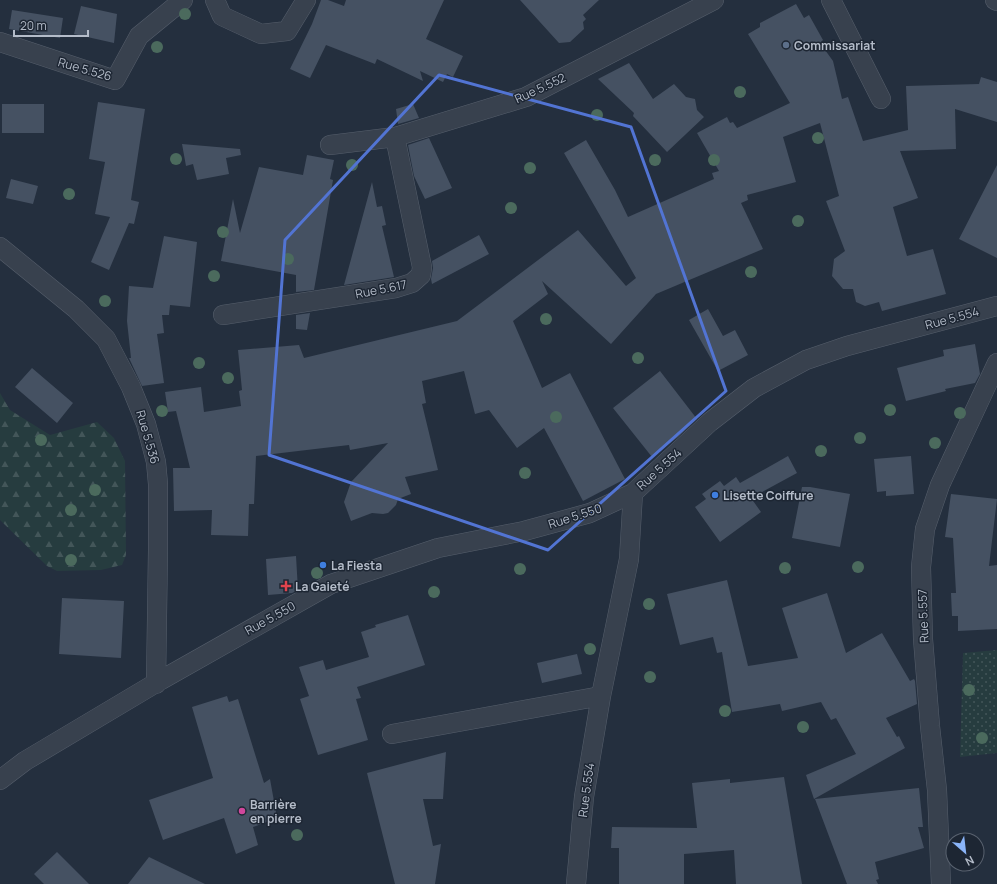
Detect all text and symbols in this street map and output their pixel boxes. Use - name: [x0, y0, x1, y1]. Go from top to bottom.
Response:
- scale bar: [14, 12, 88, 38]
- text: 20 m: [20, 17, 47, 34]
- place label: Commissariat: [794, 37, 875, 54]
- marker: Commissariat: [781, 40, 791, 50]
- street label: Rue 5.526: [56, 53, 114, 85]
- street label: Rue 5.552: [512, 69, 568, 107]
- street label: Rue 5.617: [354, 276, 408, 302]
- street label: Rue 5.554: [923, 303, 981, 333]
- street label: Rue 5.536: [132, 408, 164, 466]
- street label: Rue 5.554: [633, 444, 685, 494]
- place label: Lisette Coiffure: [723, 487, 813, 504]
- marker: Lisette Coiffure: [710, 490, 720, 500]
- street label: Rue 5.550: [546, 499, 604, 533]
- place label: La Fiesta: [331, 557, 382, 574]
- marker: La Fiesta: [318, 560, 328, 570]
- place label: La Gaieté: [295, 578, 349, 595]
- marker: La Gaieté: [280, 580, 292, 592]
- street label: Rue 5.557: [914, 589, 932, 643]
- street label: Rue 5.550: [242, 597, 298, 639]
- street label: Rue 5.554: [574, 762, 598, 818]
- place label: Barrière en pierre: [250, 796, 302, 827]
- marker: Barrière en pierre: [237, 806, 247, 816]
- north arrow: [945, 832, 985, 872]
- text: N: [963, 853, 977, 870]

